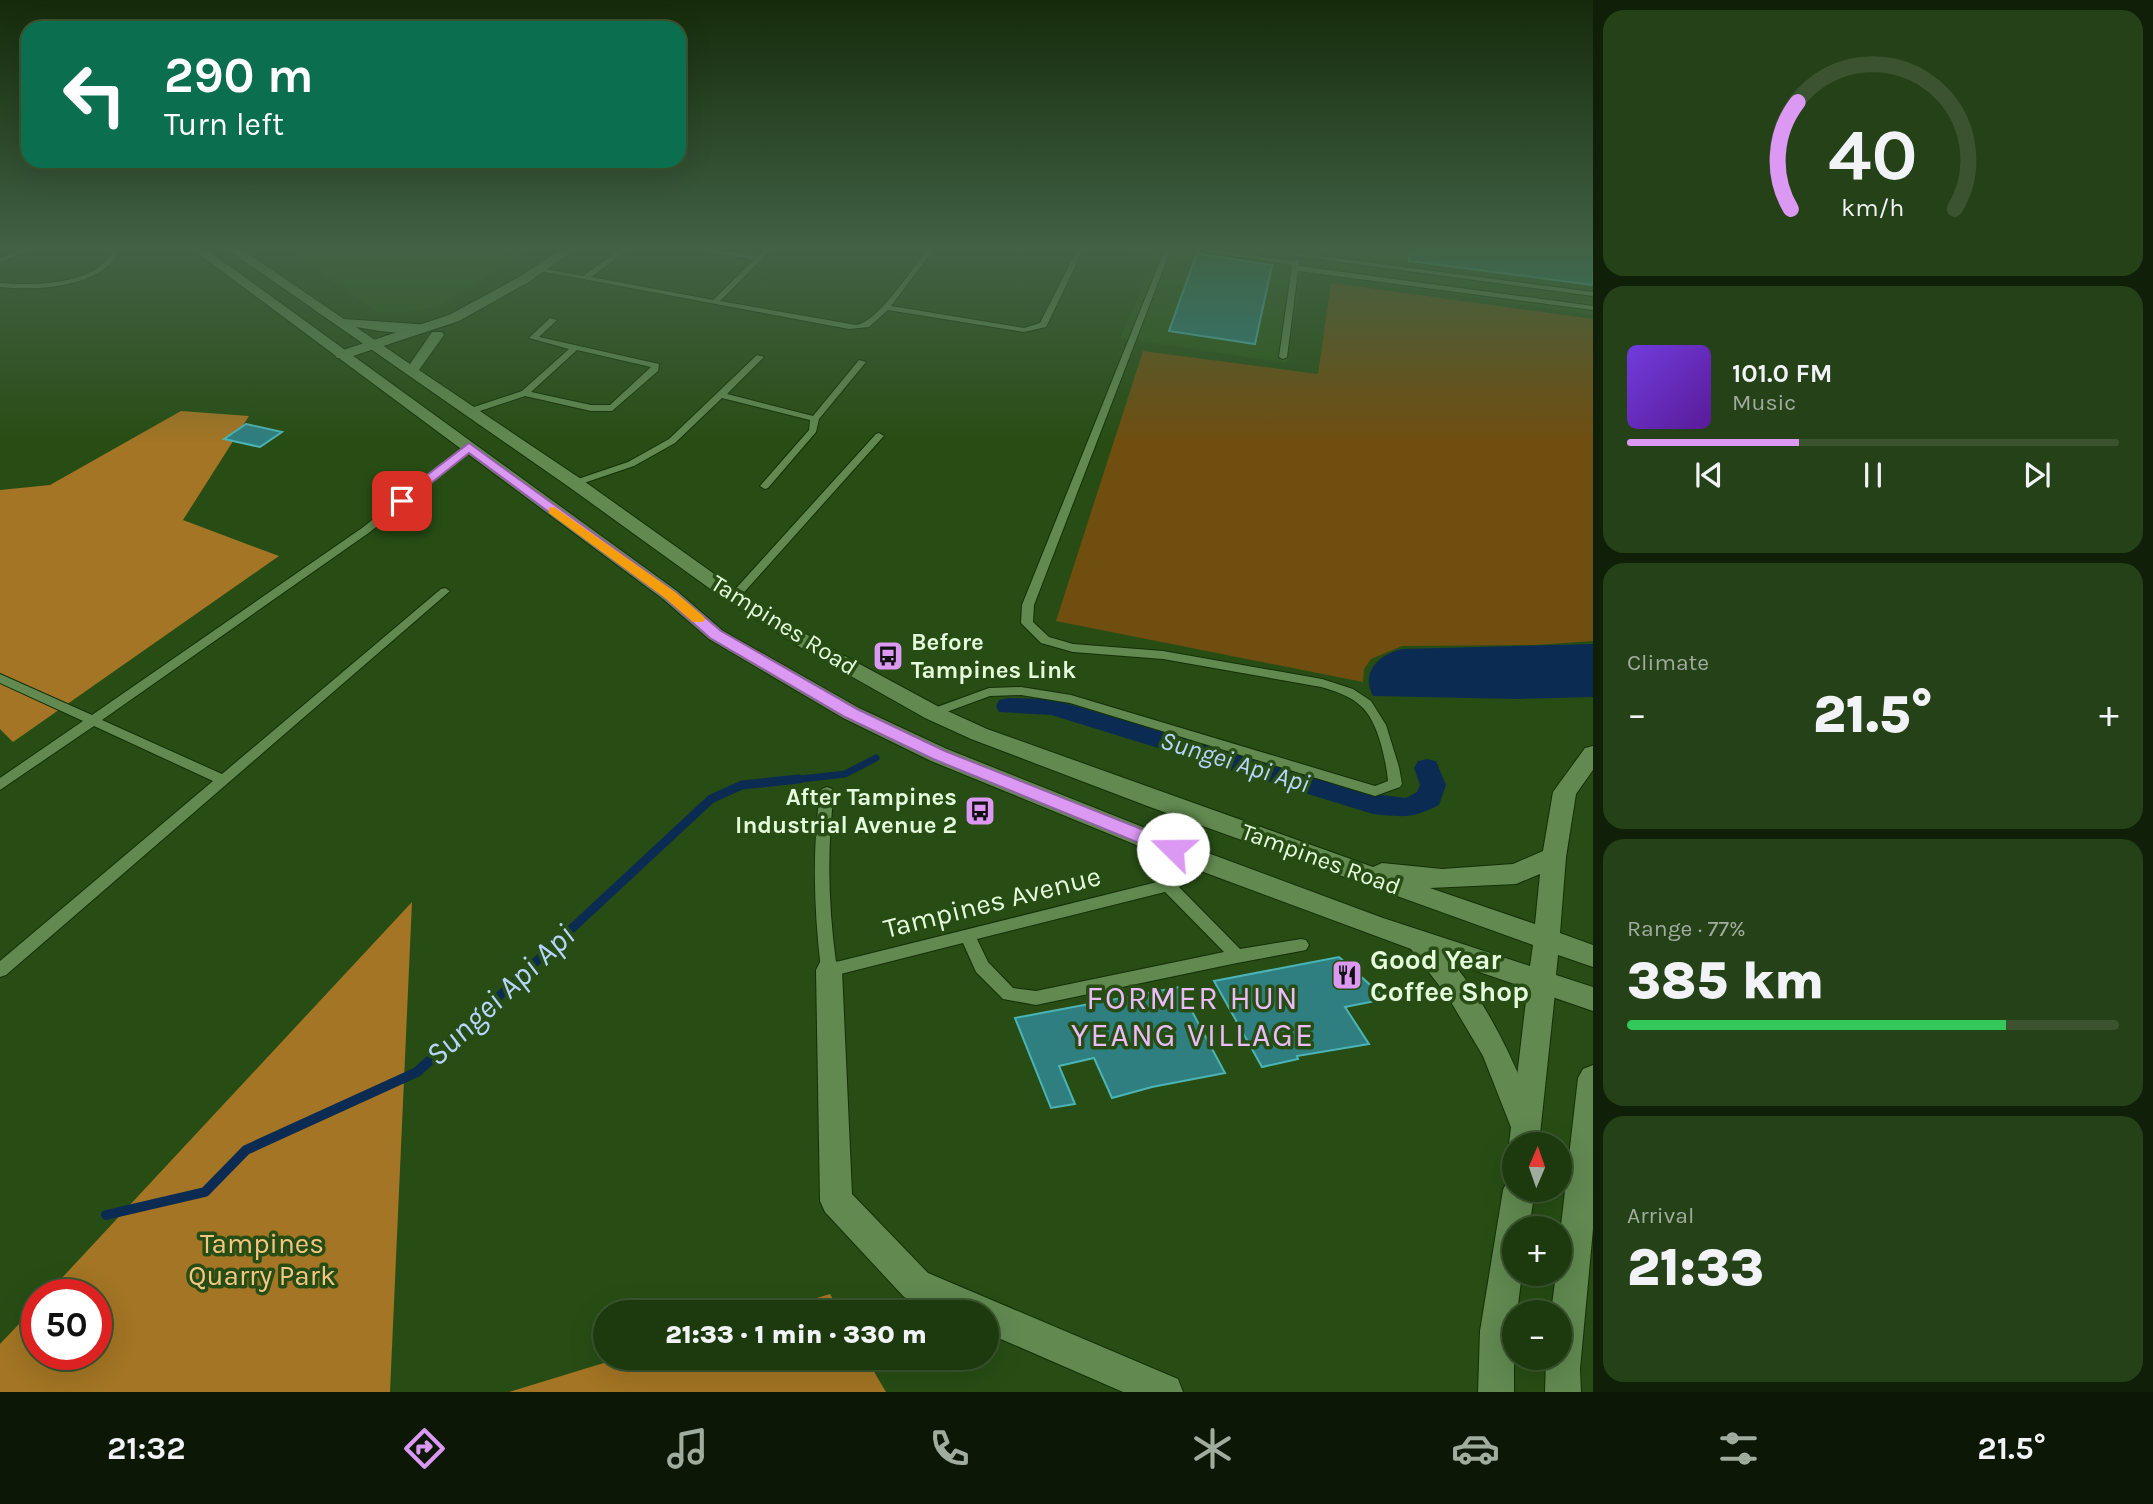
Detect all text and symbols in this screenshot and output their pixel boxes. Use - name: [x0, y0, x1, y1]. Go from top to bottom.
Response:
- text: 290 m: [164, 47, 313, 104]
- icon: left: [49, 49, 140, 140]
- text: Turn left: [164, 106, 284, 143]
- text: 40: [1828, 113, 1918, 198]
- text: km/h: [1841, 193, 1905, 222]
- text: 101.0 FM: [1732, 358, 1833, 389]
- text: Music: [1732, 389, 1796, 416]
- icon: previous: [1690, 456, 1728, 494]
- icon: pause: [1854, 456, 1892, 494]
- icon: next: [2018, 456, 2056, 494]
- pin: [372, 471, 432, 531]
- icon: arrive: [383, 482, 421, 520]
- street label: Tampines Road: [706, 569, 862, 681]
- place label: Before Tampines Link: [911, 628, 1076, 684]
- bus stop icon: Before Tampines Link: [871, 639, 905, 673]
- text: Climate: [1627, 649, 1709, 676]
- text: 21.5°: [1813, 684, 1933, 745]
- text: −: [1627, 692, 1647, 737]
- text: +: [2099, 692, 2119, 737]
- water label: Sungei Api Api: [1157, 725, 1313, 799]
- place label: After Tampines Industrial Avenue 2: [735, 783, 957, 839]
- bus stop icon: After Tampines Industrial Avenue 2: [963, 794, 997, 828]
- position arrow: [1136, 812, 1210, 886]
- street label: Tampines Road: [1238, 817, 1404, 901]
- street label: Tampines Avenue: [880, 859, 1104, 945]
- text: Range · 77%: [1627, 915, 1746, 942]
- water label: Sungei Api Api: [418, 917, 582, 1073]
- place label: Good Year Coffee Shop: [1370, 943, 1529, 1008]
- text: 385 km: [1627, 950, 1824, 1011]
- restaurant icon: Good Year Coffee Shop: [1330, 958, 1364, 992]
- district label: FORMER HUN YEANG VILLAGE: [1071, 980, 1315, 1054]
- north arrow: [1502, 1132, 1572, 1202]
- map controls: [1502, 1132, 1572, 1370]
- text: Arrival: [1627, 1202, 1694, 1229]
- button: +: [1502, 1216, 1572, 1286]
- park label: Tampines Quarry Park: [188, 1227, 336, 1292]
- text: 21:33: [1627, 1237, 1764, 1298]
- speed limit sign: 50: [21, 1279, 112, 1370]
- button: −: [1502, 1300, 1572, 1370]
- text: 21:33 · 1 min · 330 m: [665, 1319, 927, 1350]
- icon: directions: [400, 1424, 449, 1473]
- icon: music: [663, 1424, 712, 1473]
- icon: phone: [925, 1424, 974, 1473]
- icon: climate: [1188, 1424, 1237, 1473]
- icon: car: [1451, 1424, 1500, 1473]
- icon: filters: [1714, 1424, 1763, 1473]
- text: 21:32: [107, 1430, 186, 1467]
- text: 21.5°: [1977, 1430, 2046, 1467]

